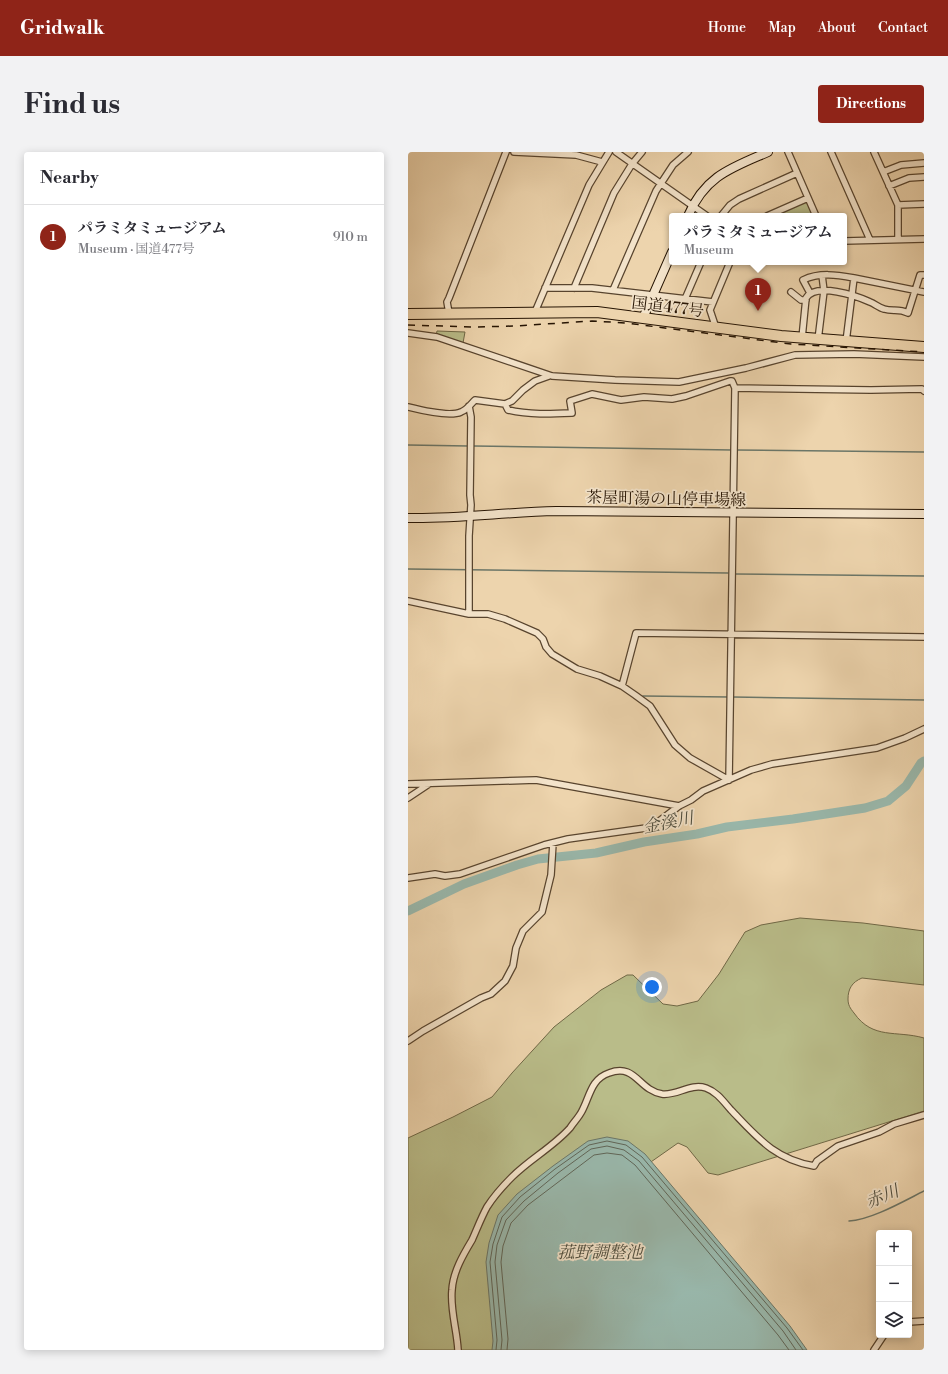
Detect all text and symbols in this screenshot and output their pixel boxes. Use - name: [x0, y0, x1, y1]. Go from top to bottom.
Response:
- text: Gridwalk: [20, 16, 104, 40]
- text: Home: [708, 19, 746, 37]
- text: Map: [768, 19, 796, 37]
- text: About: [818, 19, 856, 37]
- text: Contact: [878, 19, 928, 37]
- button: Directions: [818, 85, 924, 123]
- text: Find us: [24, 87, 120, 122]
- text: Nearby: [40, 167, 99, 189]
- popup: [669, 213, 847, 265]
- text: パラミタミュージアム: [78, 219, 226, 238]
- text: パラミタミュージアム: [684, 223, 832, 242]
- text: 1: [50, 229, 56, 245]
- text: 910 m: [333, 229, 368, 245]
- text: Museum · 国道477号: [78, 241, 195, 257]
- text: Museum: [684, 242, 734, 258]
- pin: 1: [745, 278, 771, 311]
- street label: 国道477号: [630, 293, 705, 321]
- street label: 茶屋町湯の山停車場線: [586, 488, 746, 510]
- water label: 金溪川: [641, 807, 697, 839]
- your location: [642, 977, 662, 997]
- water label: 赤川: [862, 1180, 904, 1213]
- map controls: [876, 1230, 912, 1338]
- button: +: [876, 1230, 912, 1266]
- water label: 菰野調整池: [558, 1242, 644, 1264]
- button: −: [876, 1266, 912, 1302]
- button: layers: [876, 1302, 912, 1338]

